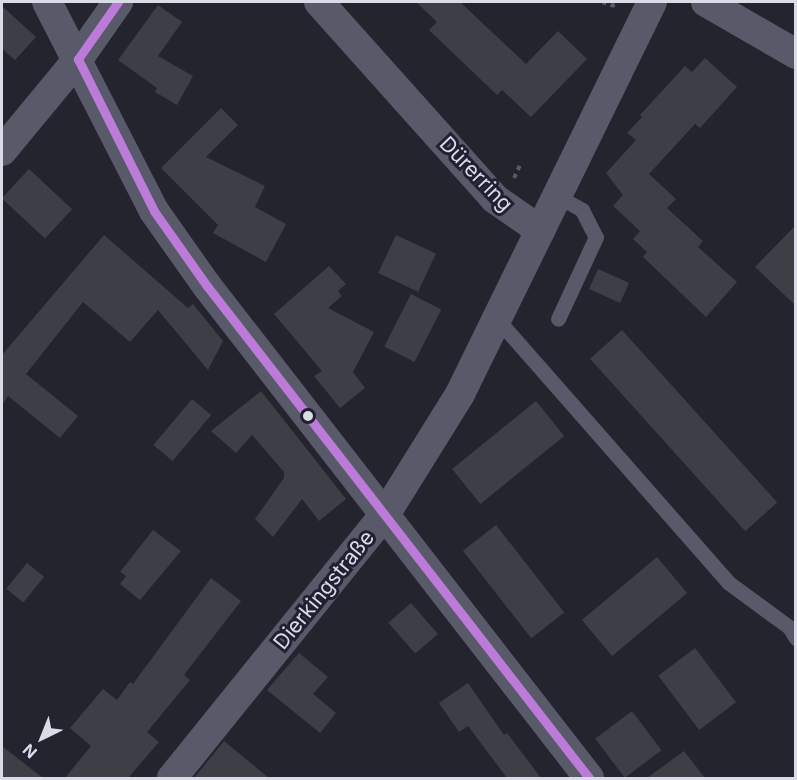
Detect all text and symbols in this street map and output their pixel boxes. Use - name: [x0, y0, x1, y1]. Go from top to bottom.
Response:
- street label: Dürerring: [434, 131, 518, 217]
- unlabelled marker: [302, 410, 314, 422]
- street label: Dierkingstraße: [268, 526, 380, 654]
- north arrow: [12, 708, 72, 768]
- text: N: [18, 740, 41, 763]

